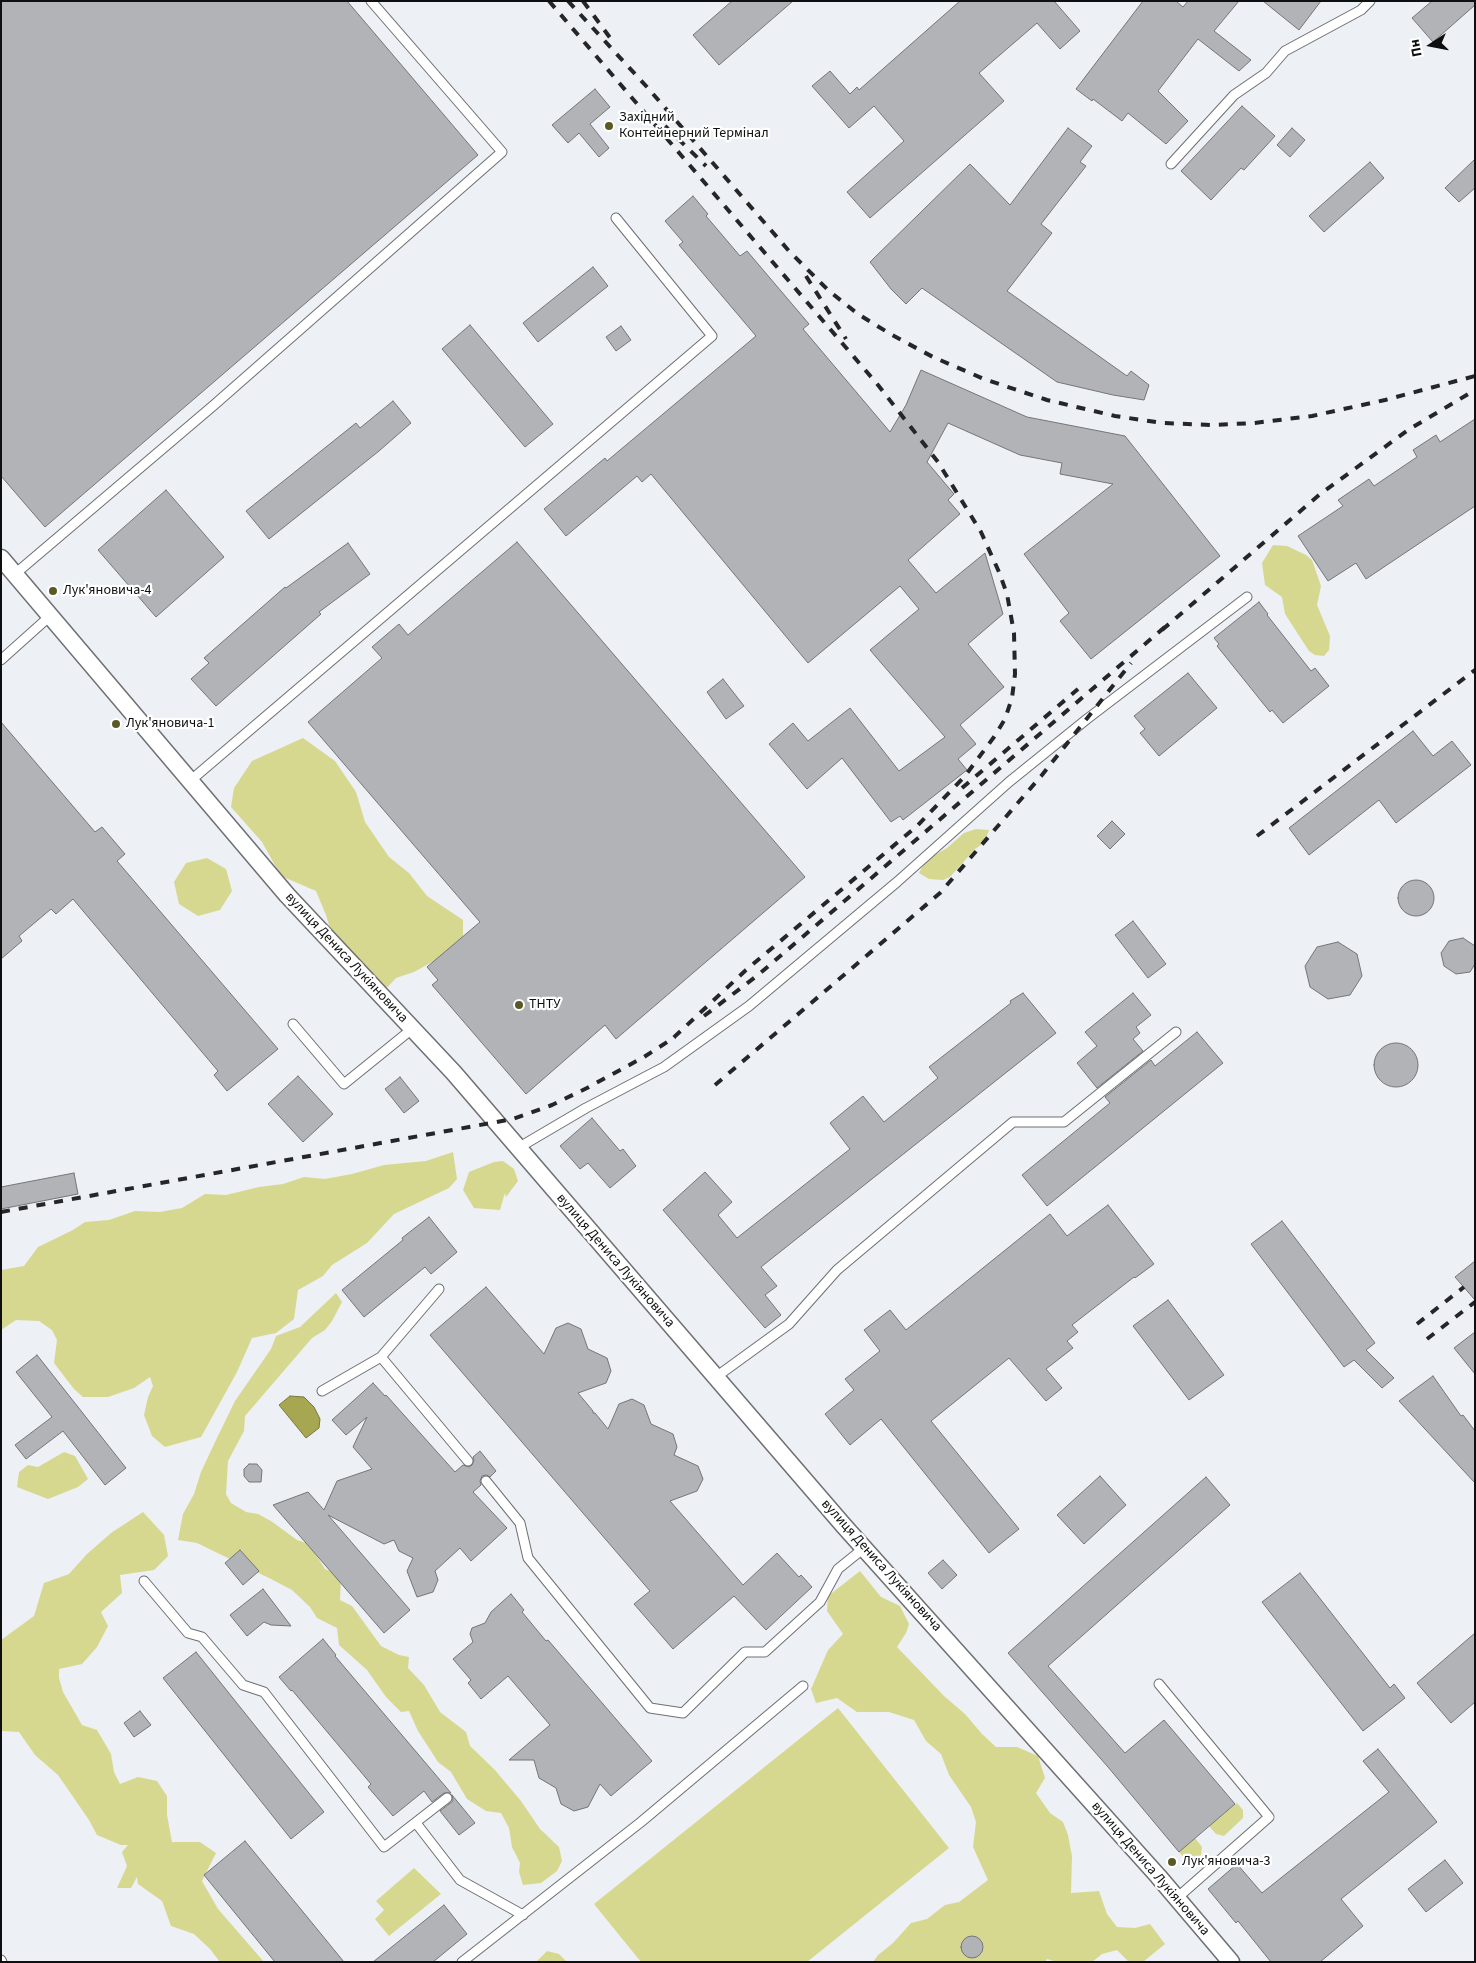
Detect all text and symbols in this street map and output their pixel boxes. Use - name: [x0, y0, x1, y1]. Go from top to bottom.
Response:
- north arrow: [1406, 20, 1456, 70]
- text: Пн: [1405, 37, 1428, 58]
- place label: Західний Контейнерний Термінал: [619, 110, 769, 142]
- marker: Західний Контейнерний Термінал: [603, 120, 615, 132]
- place label: Лук'яновича-4: [63, 583, 152, 599]
- marker: Лук'яновича-4: [47, 585, 59, 597]
- place label: Лук'яновича-1: [126, 716, 215, 732]
- marker: Лук'яновича-1: [110, 718, 122, 730]
- street label: вулиця Дениса Лукіяновича: [281, 889, 411, 1027]
- place label: ТНТУ: [529, 997, 560, 1013]
- marker: ТНТУ: [513, 999, 525, 1011]
- street label: вулиця Дениса Лукіяновича: [552, 1191, 678, 1331]
- street label: вулиця Дениса Лукіяновича: [817, 1496, 945, 1636]
- street label: вулиця Дениса Лукіяновича: [1087, 1799, 1213, 1939]
- place label: Лук'яновича-3: [1182, 1854, 1271, 1870]
- marker: Лук'яновича-3: [1166, 1856, 1178, 1868]

